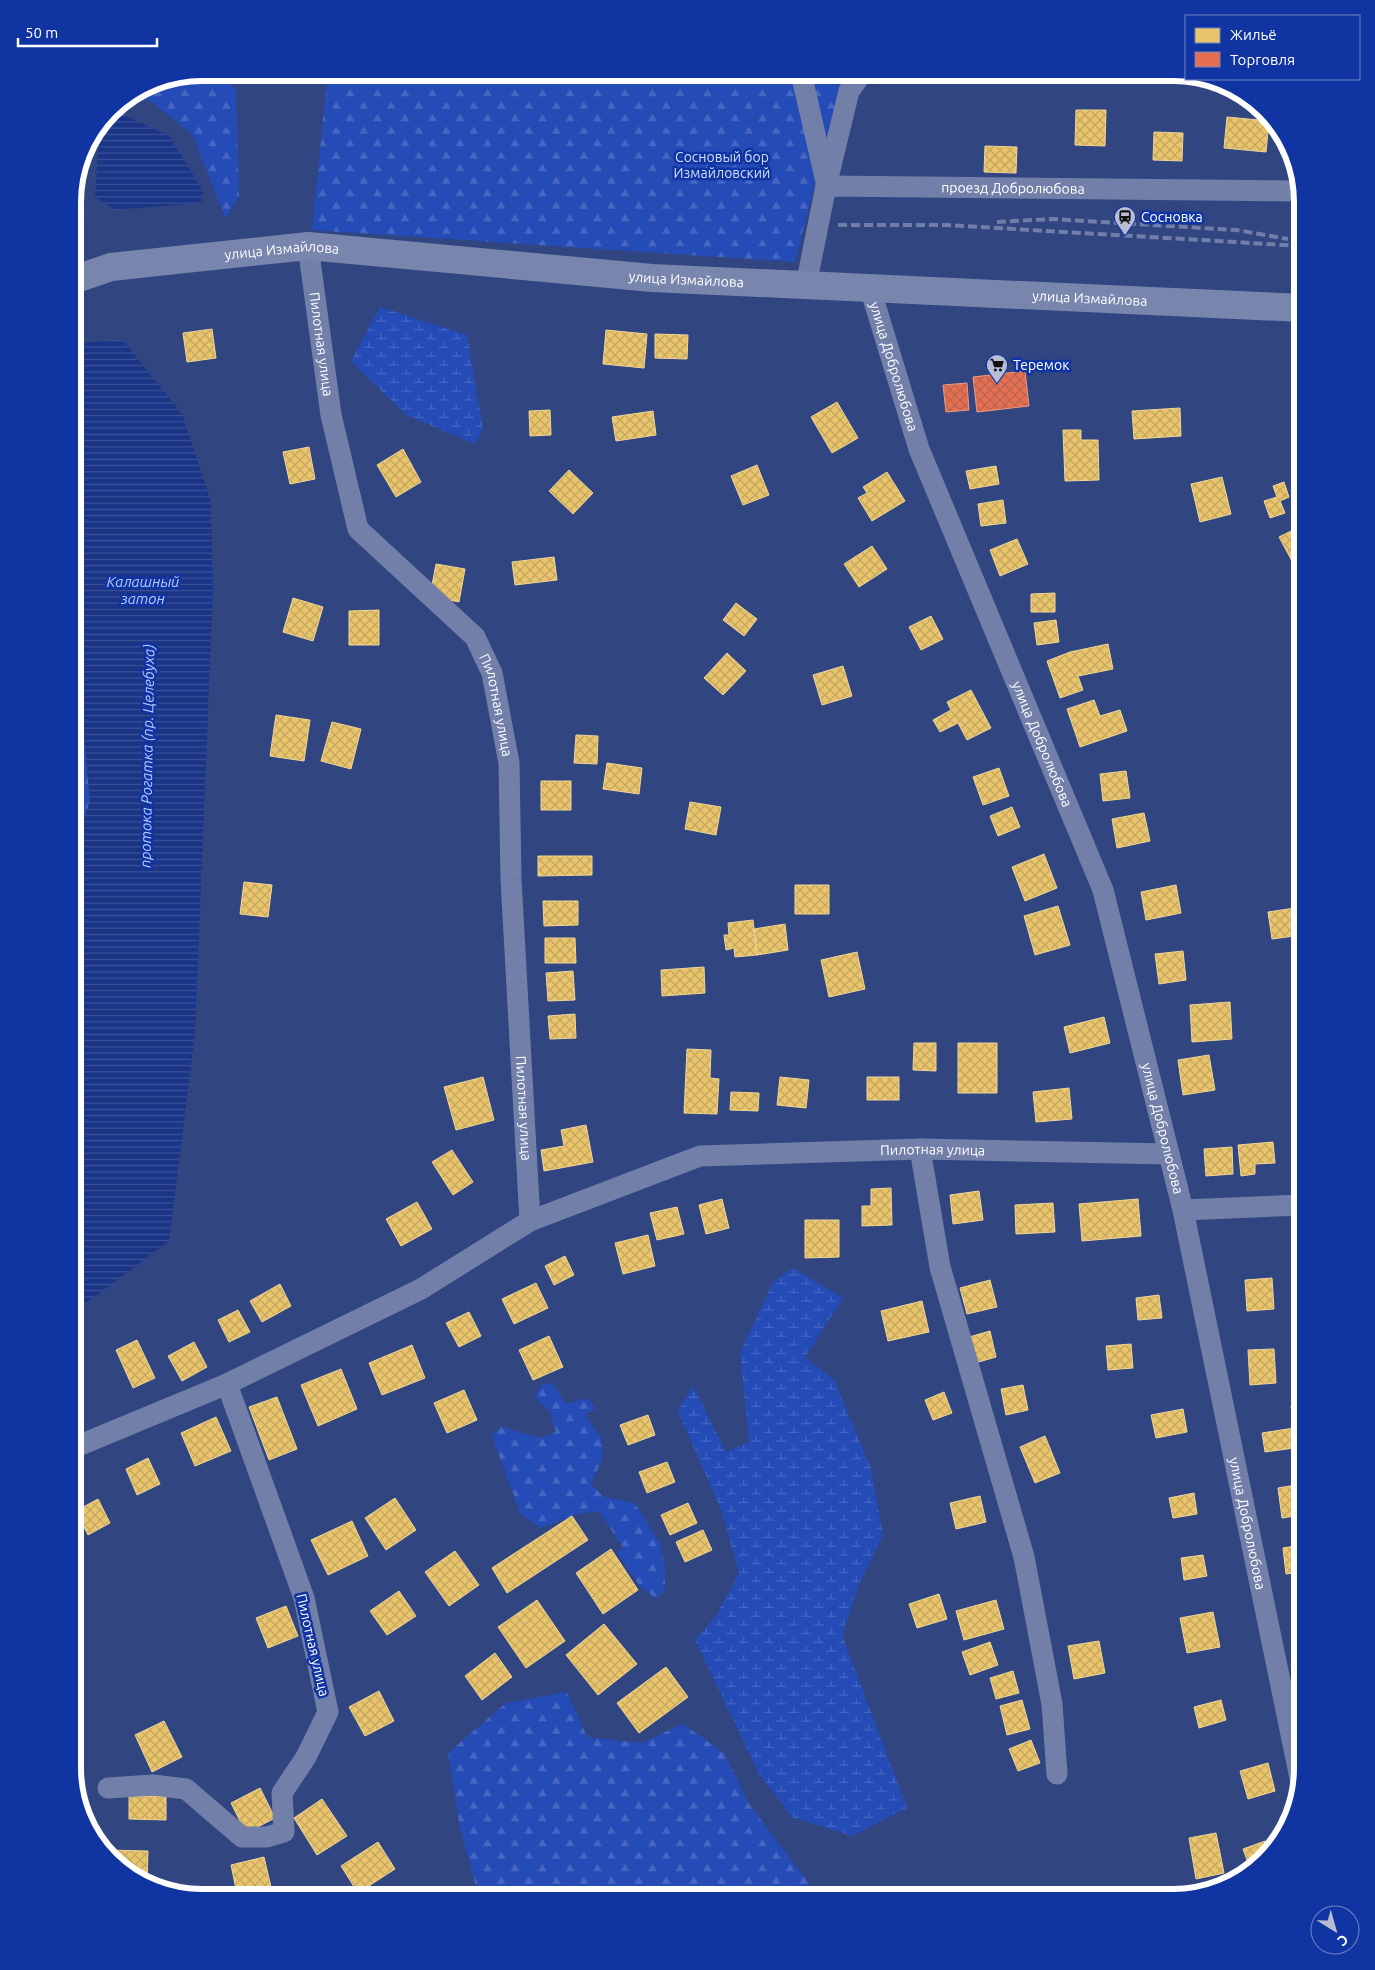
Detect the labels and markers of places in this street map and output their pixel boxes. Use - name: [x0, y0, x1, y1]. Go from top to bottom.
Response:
- station icon: Сосновка: [1113, 205, 1137, 236]
- place label: Сосновка: [1141, 209, 1203, 225]
- supermarket icon: Теремок: [985, 353, 1009, 384]
- place label: Теремок: [1013, 357, 1069, 373]

